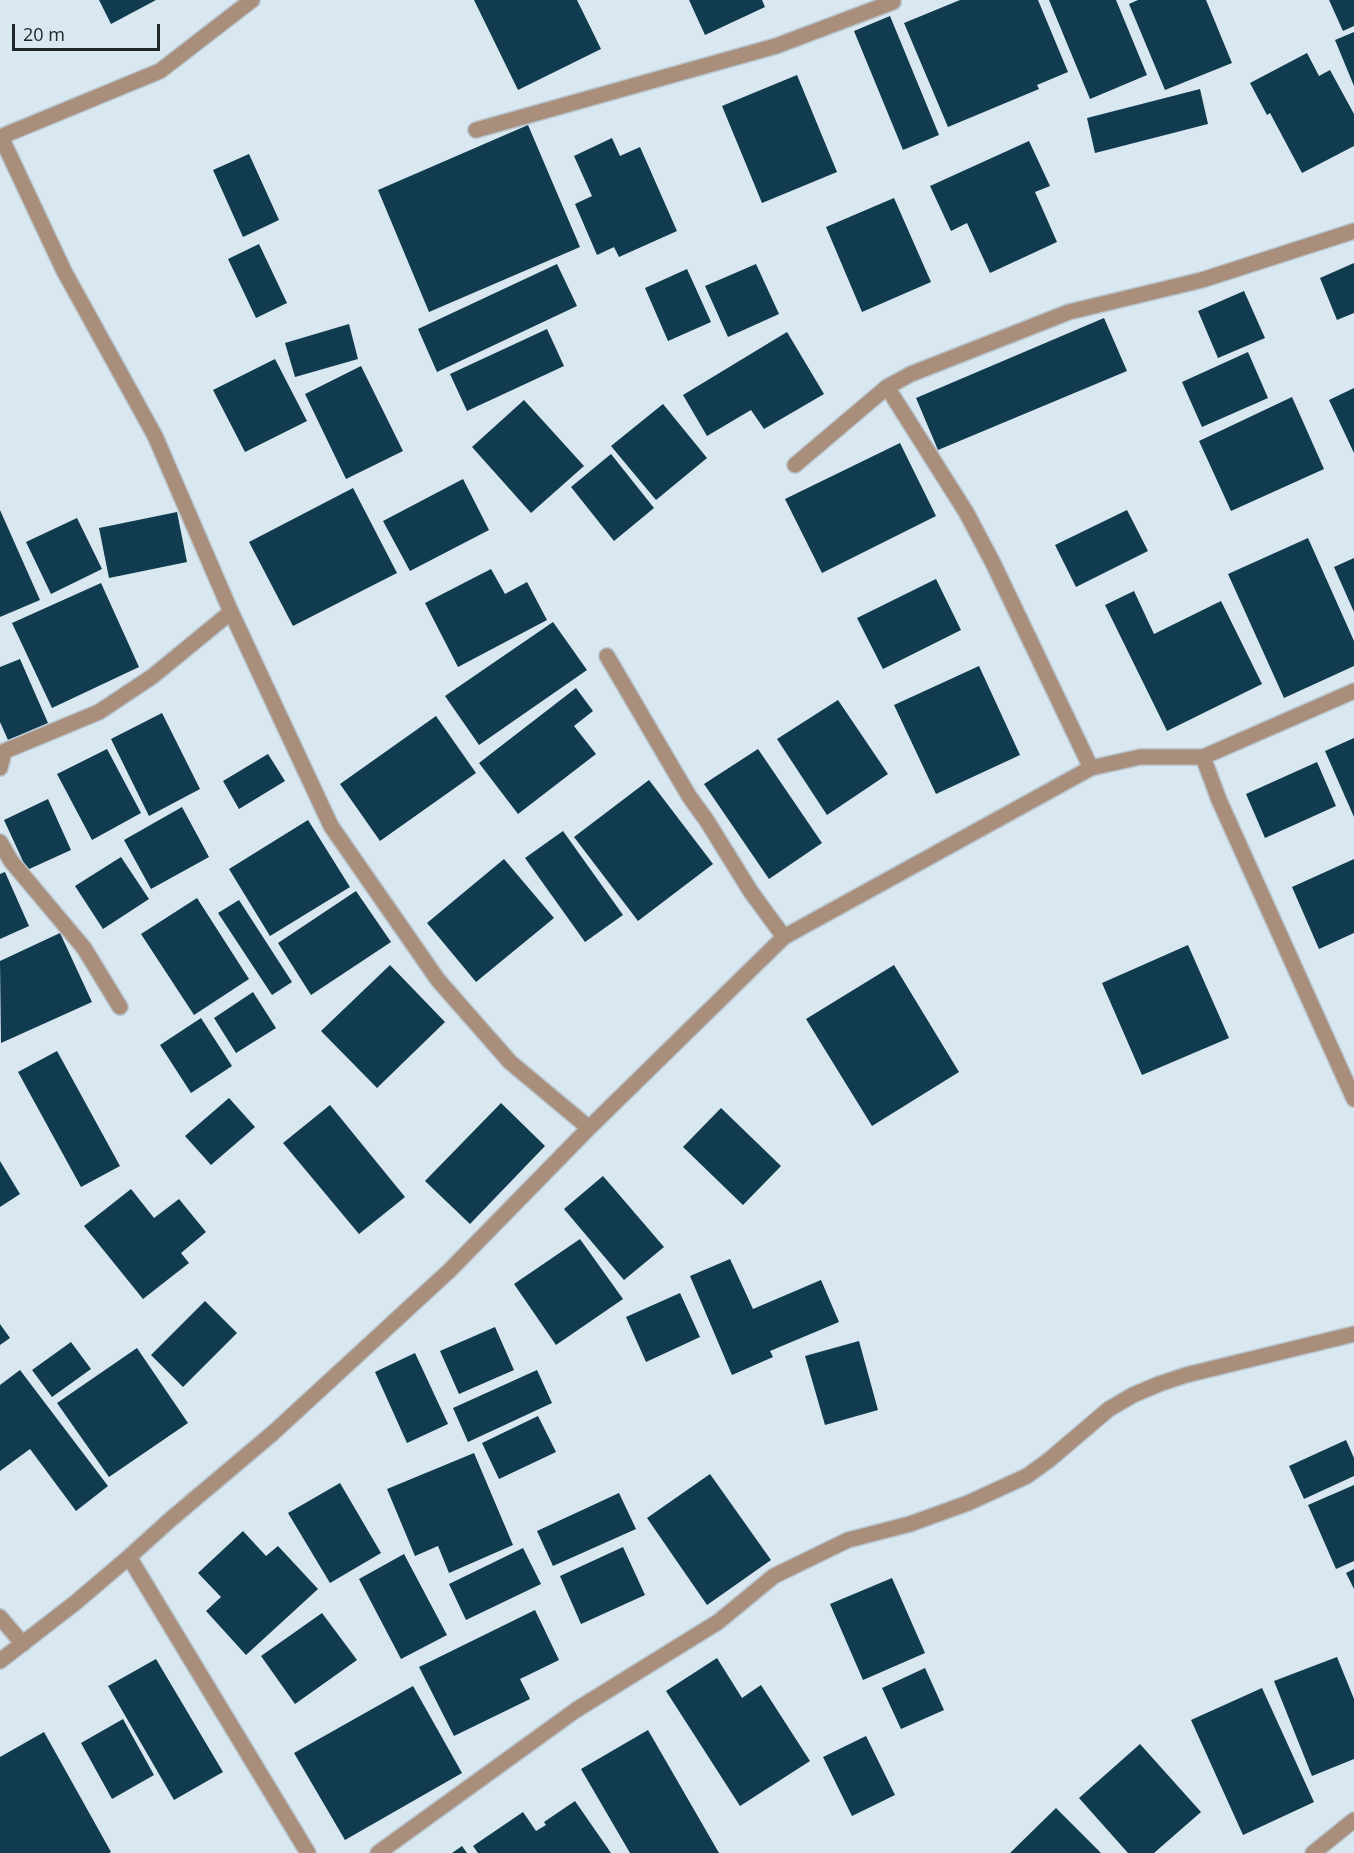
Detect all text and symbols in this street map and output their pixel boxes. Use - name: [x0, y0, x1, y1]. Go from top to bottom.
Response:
- scale bar: [15, 12, 164, 50]
- text: 20 m: [23, 22, 65, 46]

